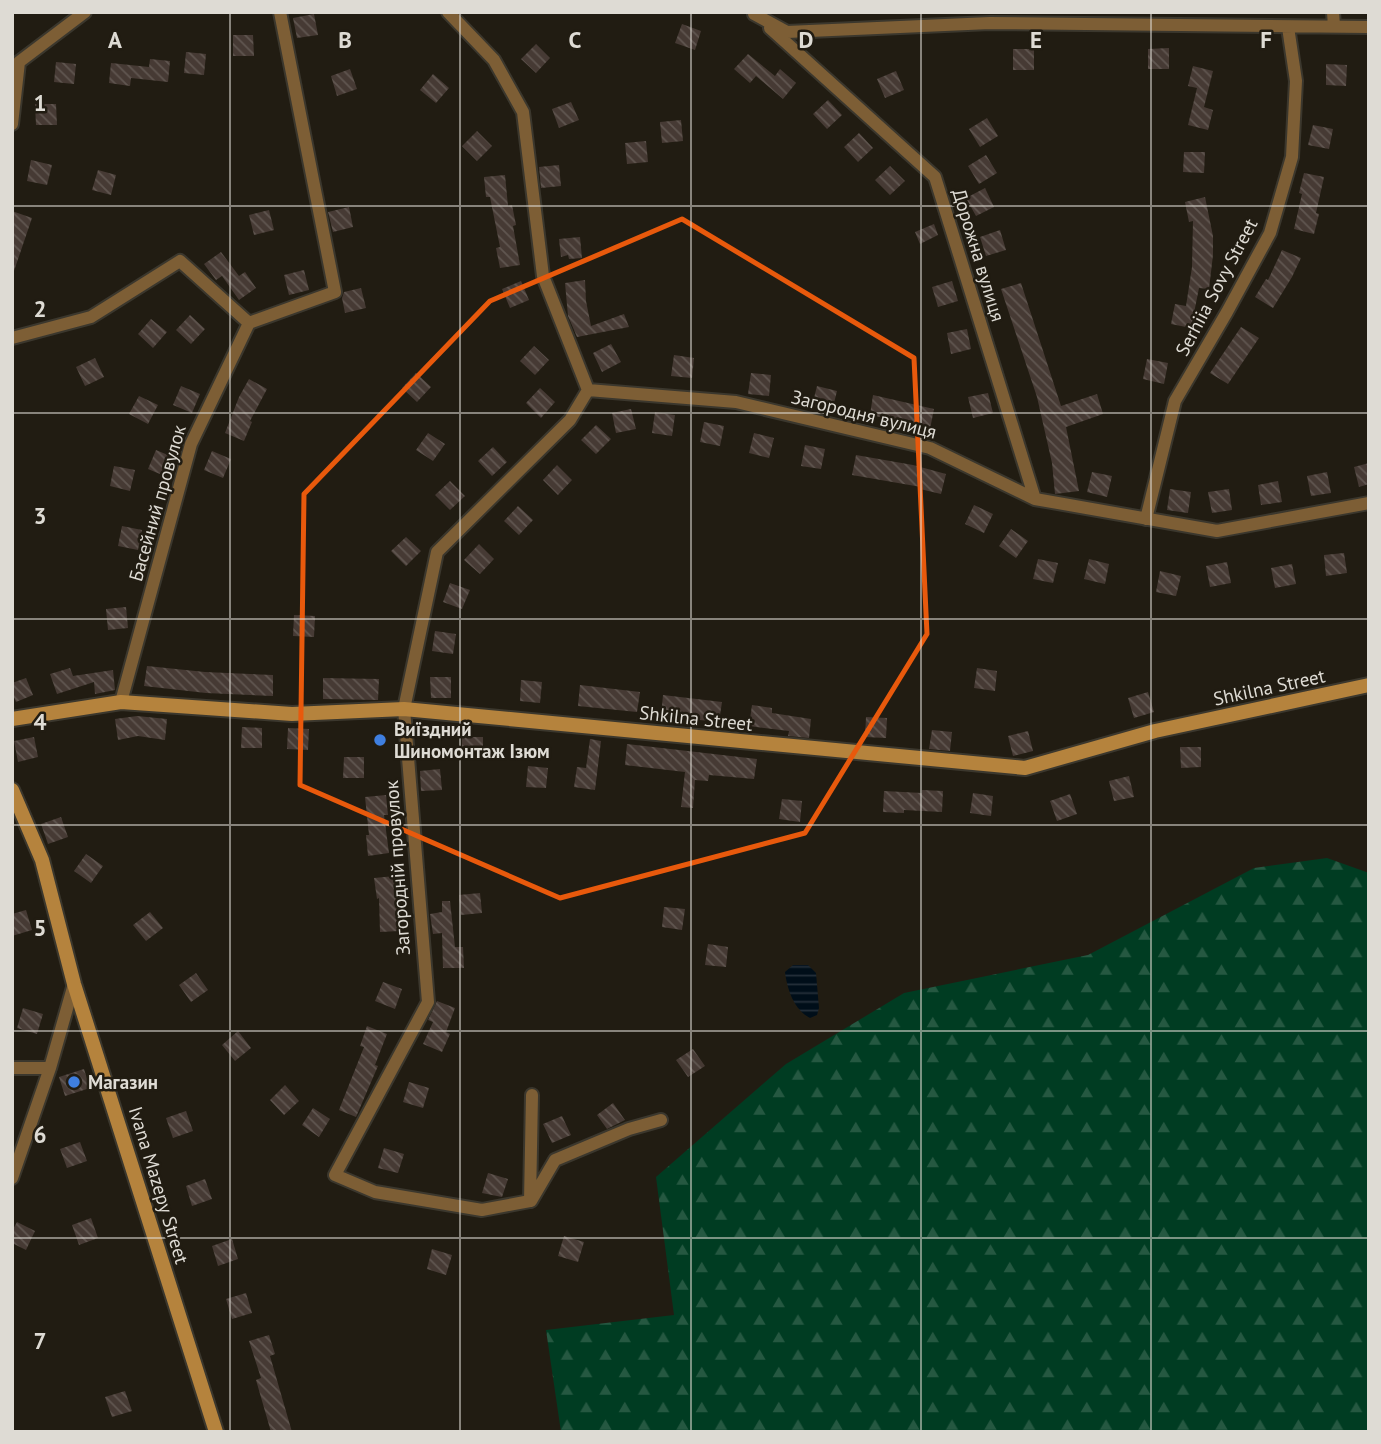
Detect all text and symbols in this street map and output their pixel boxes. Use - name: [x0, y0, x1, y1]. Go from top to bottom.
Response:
- text: A: [108, 25, 122, 54]
- text: B: [338, 25, 352, 54]
- text: C: [569, 25, 582, 54]
- text: D: [799, 25, 813, 54]
- text: E: [1030, 25, 1042, 54]
- text: F: [1260, 25, 1272, 54]
- text: 1: [33, 88, 47, 117]
- street label: Дорожна вулиця: [947, 186, 1011, 324]
- street label: Serhiia Sovy Street: [1170, 214, 1263, 360]
- text: 2: [33, 294, 47, 323]
- street label: Загородня вулиця: [789, 384, 939, 444]
- street label: Басейний провулок: [123, 422, 191, 584]
- text: 3: [33, 501, 47, 530]
- street label: Shkilna Street: [1211, 663, 1328, 711]
- street label: Shkilna Street: [638, 700, 754, 736]
- text: 4: [33, 707, 47, 736]
- place label: Виїздний Шиномонтаж Ізюм: [394, 717, 550, 763]
- marker: Виїздний Шиномонтаж Ізюм: [372, 732, 388, 748]
- street label: Загородній провулок: [379, 780, 415, 956]
- text: 5: [33, 913, 47, 942]
- place label: Магазин: [88, 1070, 158, 1094]
- marker: Магазин: [66, 1074, 82, 1090]
- street label: Ivana Mazepy Street: [124, 1103, 194, 1267]
- text: 6: [33, 1120, 47, 1149]
- text: 7: [33, 1326, 47, 1355]

